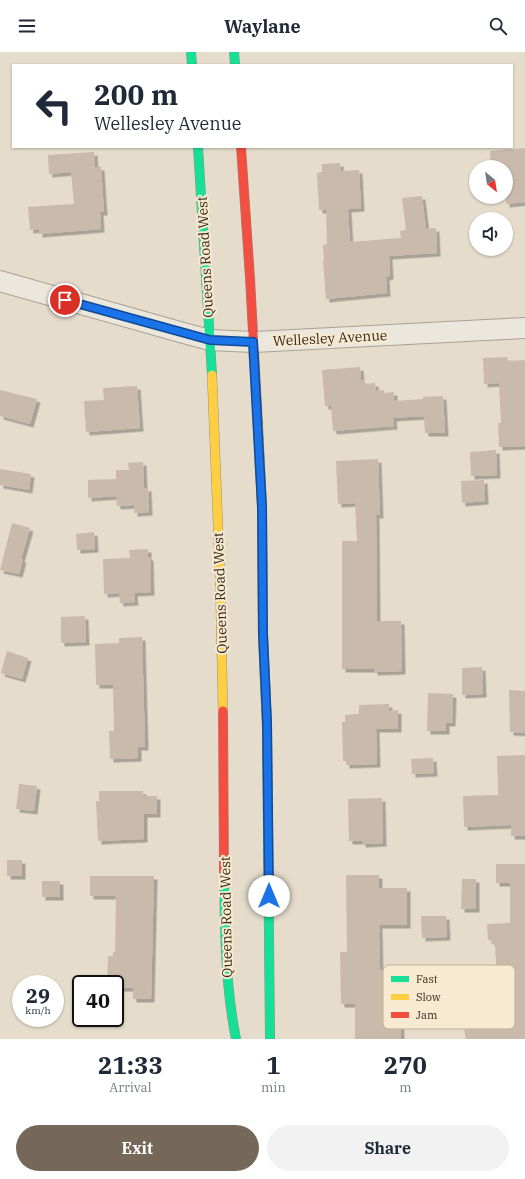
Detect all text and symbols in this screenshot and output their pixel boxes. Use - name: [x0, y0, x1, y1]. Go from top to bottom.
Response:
- icon: menu: [16, 15, 38, 37]
- text: Waylane: [224, 15, 301, 38]
- icon: search: [487, 15, 509, 37]
- text: 200 m: [94, 76, 178, 113]
- icon: left: [28, 80, 80, 132]
- text: Wellesley Avenue: [94, 112, 242, 135]
- north arrow: [469, 160, 513, 204]
- map controls: [469, 160, 513, 256]
- street label: Queens Road West: [193, 196, 217, 318]
- button: sound: [469, 212, 513, 256]
- pin: [48, 283, 82, 317]
- icon: arrive: [54, 289, 76, 311]
- street label: Wellesley Avenue: [272, 326, 388, 350]
- street label: Queens Road West: [209, 532, 231, 654]
- street label: Queens Road West: [216, 856, 236, 978]
- position arrow: [248, 875, 290, 917]
- legend: [383, 965, 515, 1029]
- text: Fast: [416, 972, 438, 986]
- speed limit sign: 40: [72, 975, 124, 1027]
- text: 29: [26, 982, 50, 1009]
- text: Slow: [416, 990, 441, 1004]
- text: km/h: [25, 1004, 51, 1017]
- text: Jam: [416, 1008, 438, 1022]
- text: 21:33: [98, 1049, 163, 1081]
- text: 1: [266, 1049, 281, 1081]
- text: 270: [384, 1049, 427, 1081]
- text: Arrival: [109, 1079, 152, 1096]
- text: min: [261, 1079, 286, 1096]
- text: m: [399, 1079, 412, 1096]
- button: Exit: [16, 1125, 259, 1171]
- button: Share: [267, 1125, 509, 1171]

